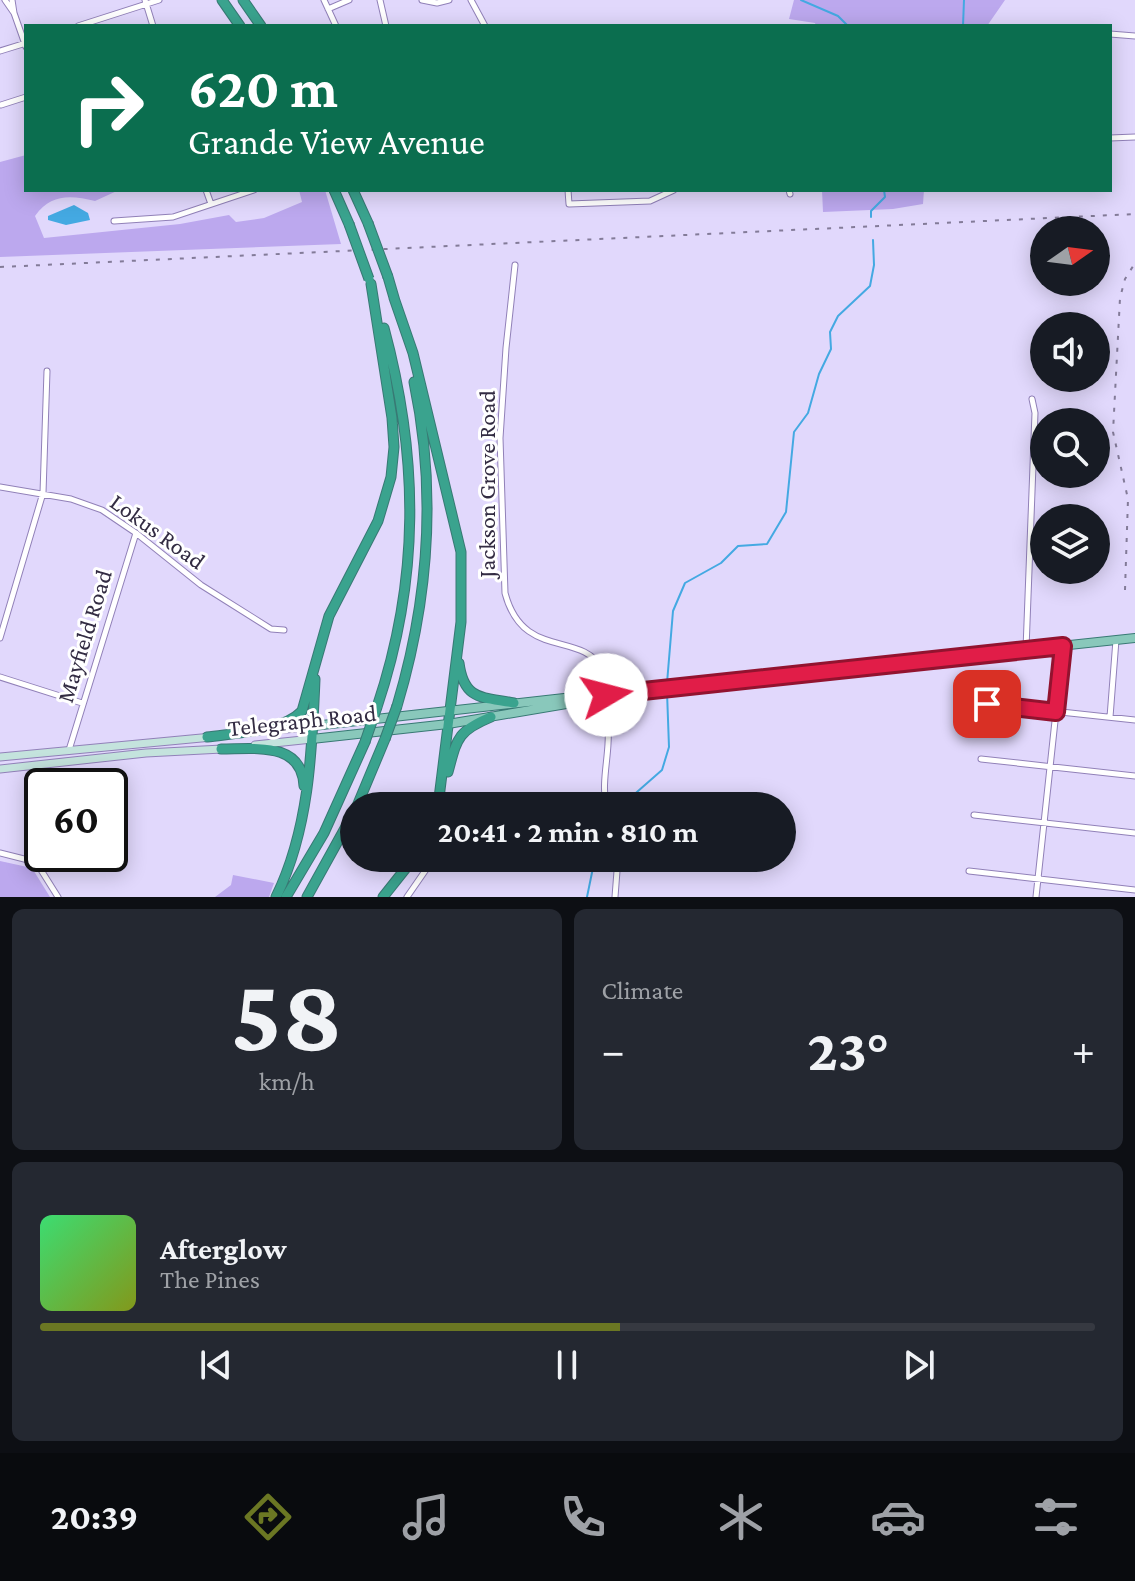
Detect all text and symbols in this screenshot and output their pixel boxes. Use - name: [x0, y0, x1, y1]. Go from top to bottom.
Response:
- icon: right: [56, 56, 160, 160]
- text: 620 m: [188, 57, 338, 119]
- text: Grande View Avenue: [188, 122, 485, 162]
- north arrow: [1030, 216, 1110, 296]
- map controls: [1030, 216, 1110, 584]
- button: sound: [1030, 312, 1110, 392]
- street label: Jackson Grove Road: [473, 390, 500, 580]
- button: search: [1030, 408, 1110, 488]
- street label: Lokus Road: [105, 488, 211, 575]
- button: layers: [1030, 504, 1110, 584]
- street label: Mayfield Road: [51, 566, 117, 706]
- position arrow: [564, 653, 648, 737]
- pin: [953, 670, 1021, 738]
- icon: arrive: [965, 682, 1009, 726]
- street label: Telegraph Road: [227, 699, 378, 741]
- speed limit sign: 60: [24, 768, 128, 872]
- text: 20:41 · 2 min · 810 m: [438, 815, 698, 848]
- text: 58: [231, 957, 343, 1072]
- text: Climate: [602, 976, 683, 1005]
- text: 23°: [807, 1016, 889, 1083]
- text: −: [602, 1026, 625, 1074]
- text: +: [1072, 1026, 1095, 1074]
- text: km/h: [259, 1067, 315, 1096]
- text: Afterglow: [160, 1232, 287, 1265]
- text: The Pines: [160, 1265, 260, 1294]
- icon: previous: [194, 1343, 238, 1387]
- icon: pause: [545, 1343, 589, 1387]
- icon: next: [897, 1343, 941, 1387]
- icon: directions: [240, 1489, 296, 1545]
- icon: music: [398, 1489, 454, 1545]
- icon: phone: [555, 1489, 611, 1545]
- icon: climate: [713, 1489, 769, 1545]
- icon: car: [870, 1489, 926, 1545]
- icon: filters: [1028, 1489, 1084, 1545]
- text: 20:39: [51, 1497, 138, 1537]

